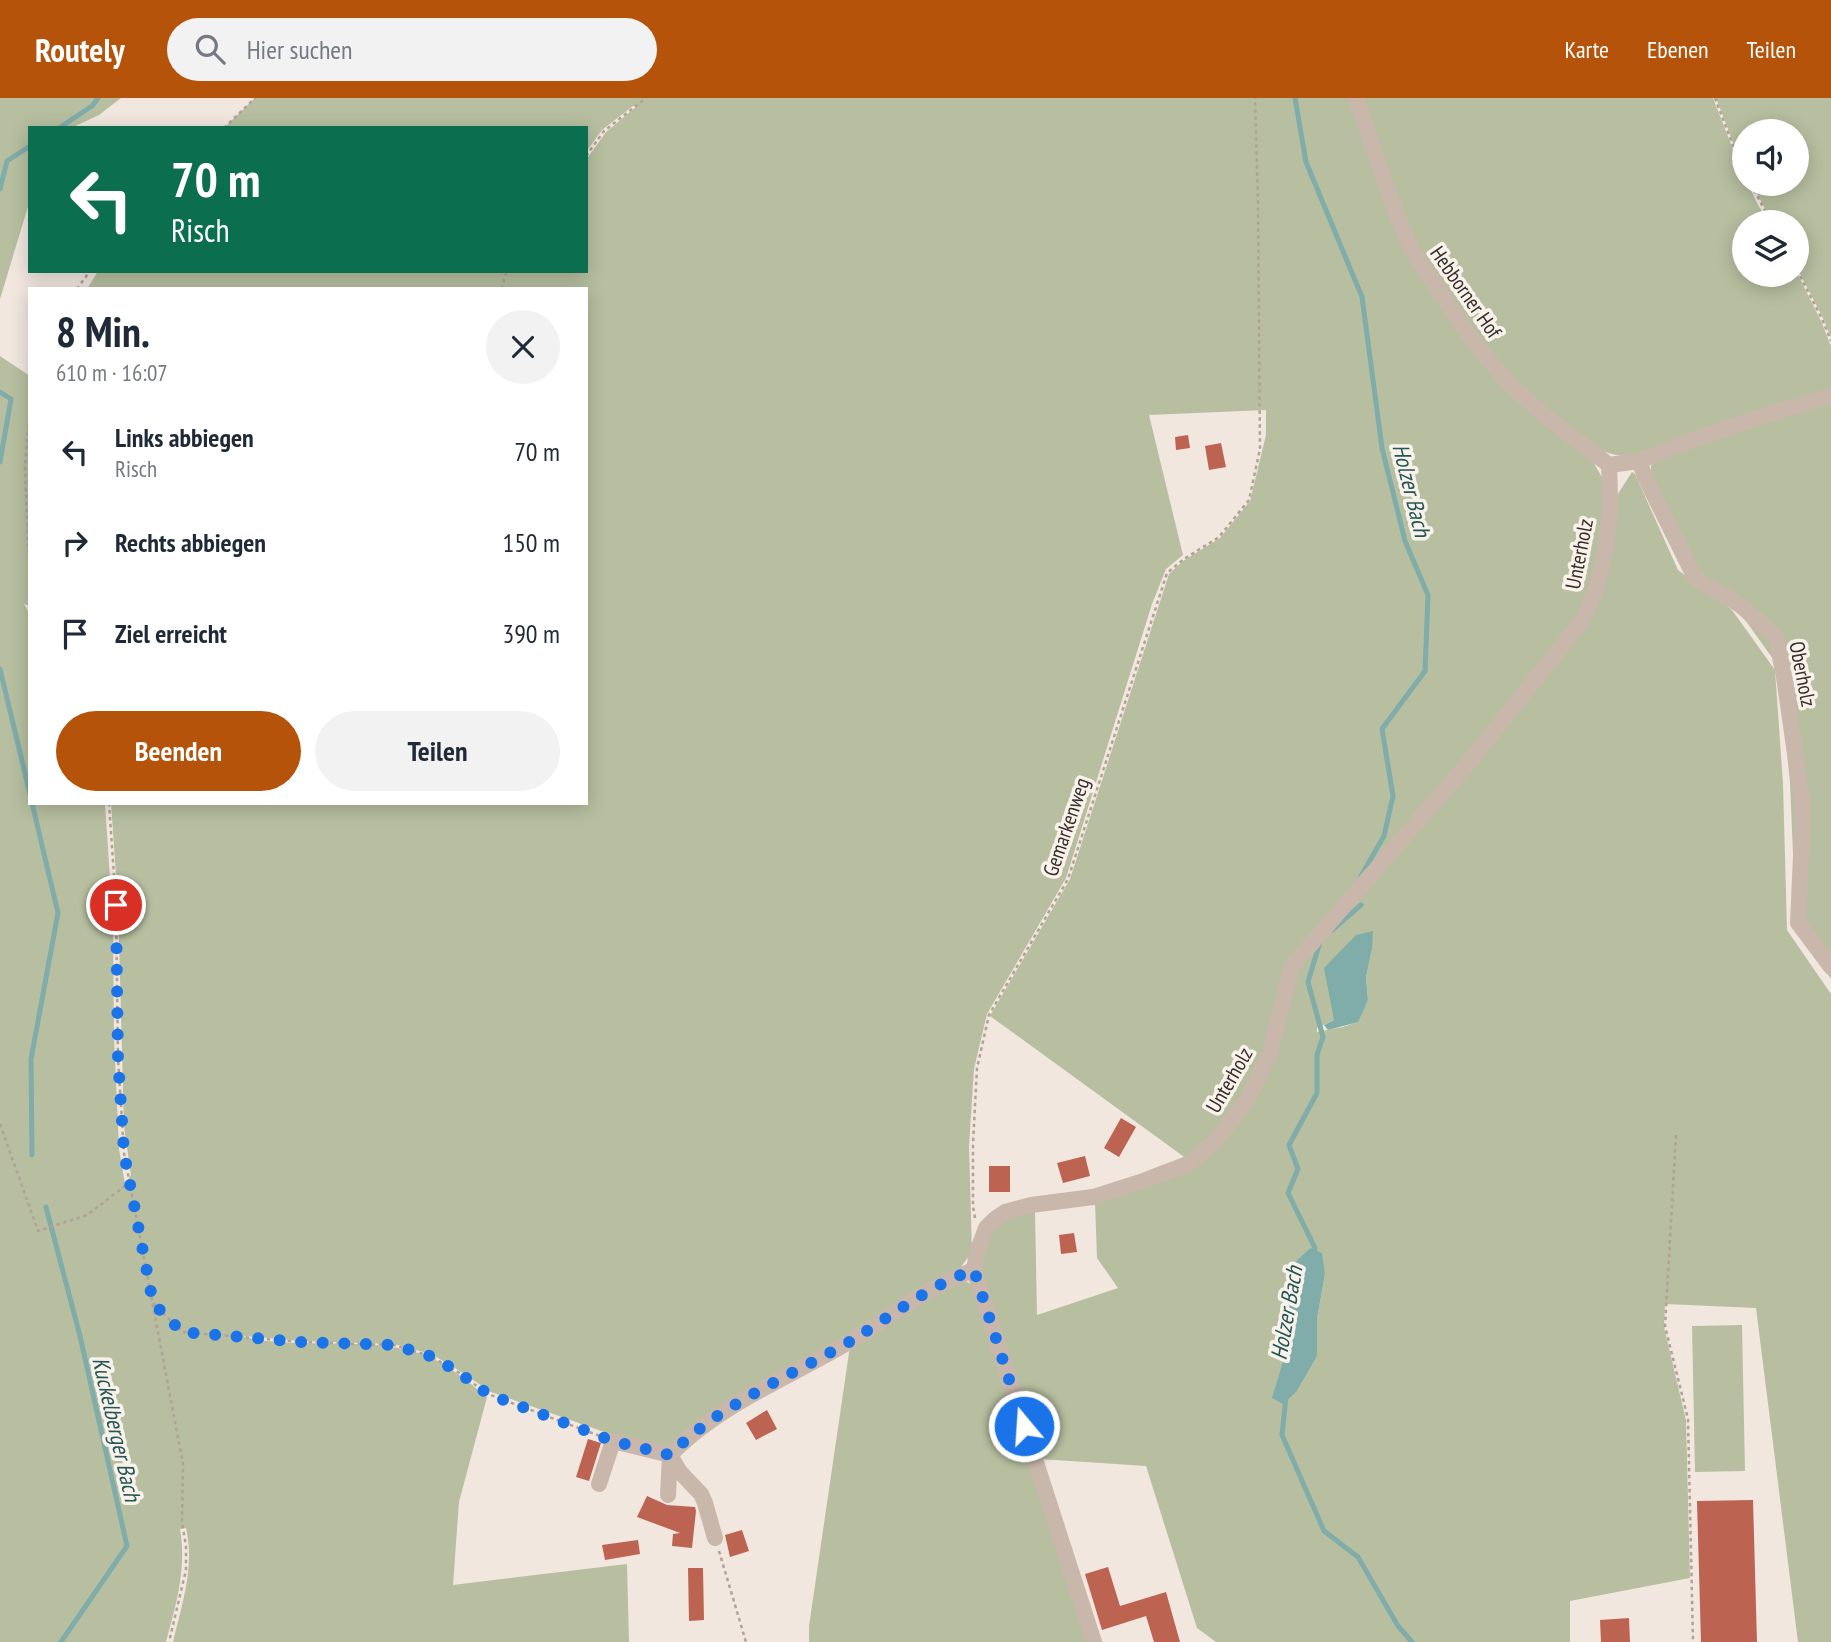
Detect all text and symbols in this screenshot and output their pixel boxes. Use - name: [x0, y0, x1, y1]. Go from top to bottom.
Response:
- search box: [167, 18, 657, 81]
- text: Routely: [35, 28, 125, 71]
- icon: search: [191, 30, 229, 68]
- text: Hier suchen: [247, 33, 353, 66]
- text: Karte: [1565, 34, 1609, 65]
- text: Ebenen: [1647, 34, 1709, 65]
- text: Teilen: [1747, 34, 1796, 65]
- map controls: [1732, 119, 1809, 287]
- button: sound: [1732, 119, 1809, 196]
- text: 70 m: [171, 147, 260, 211]
- icon: left: [56, 154, 147, 245]
- text: Risch: [171, 209, 230, 251]
- button: layers: [1732, 210, 1809, 287]
- street label: Hebborner Hof: [1424, 241, 1508, 344]
- text: 8 Min.: [56, 304, 150, 359]
- button: close: [486, 310, 560, 384]
- text: 610 m · 16:07: [56, 358, 168, 387]
- text: Links abbiegen: [115, 421, 254, 454]
- icon: left: [56, 433, 94, 471]
- text: 70 m: [514, 435, 560, 468]
- water label: Holzer Bach: [1386, 441, 1438, 541]
- text: Risch: [115, 454, 157, 483]
- street label: Unterholz: [1559, 517, 1599, 591]
- icon: right: [56, 524, 94, 562]
- text: Rechts abbiegen: [115, 526, 266, 559]
- text: 150 m: [502, 526, 560, 559]
- icon: arrive: [56, 615, 94, 653]
- text: Ziel erreicht: [115, 617, 227, 650]
- text: 390 m: [502, 617, 560, 650]
- street label: Oberholz: [1783, 639, 1823, 709]
- button: Beenden: [56, 711, 301, 791]
- button: Teilen: [315, 711, 560, 791]
- street label: Gemarkenweg: [1037, 774, 1095, 880]
- pin: [86, 875, 146, 935]
- icon: arrive: [97, 886, 135, 924]
- street label: Unterholz: [1200, 1043, 1258, 1117]
- water label: Holzer Bach: [1264, 1262, 1309, 1362]
- water label: Kuckelberger Bach: [86, 1354, 148, 1506]
- position arrow: [987, 1389, 1061, 1463]

